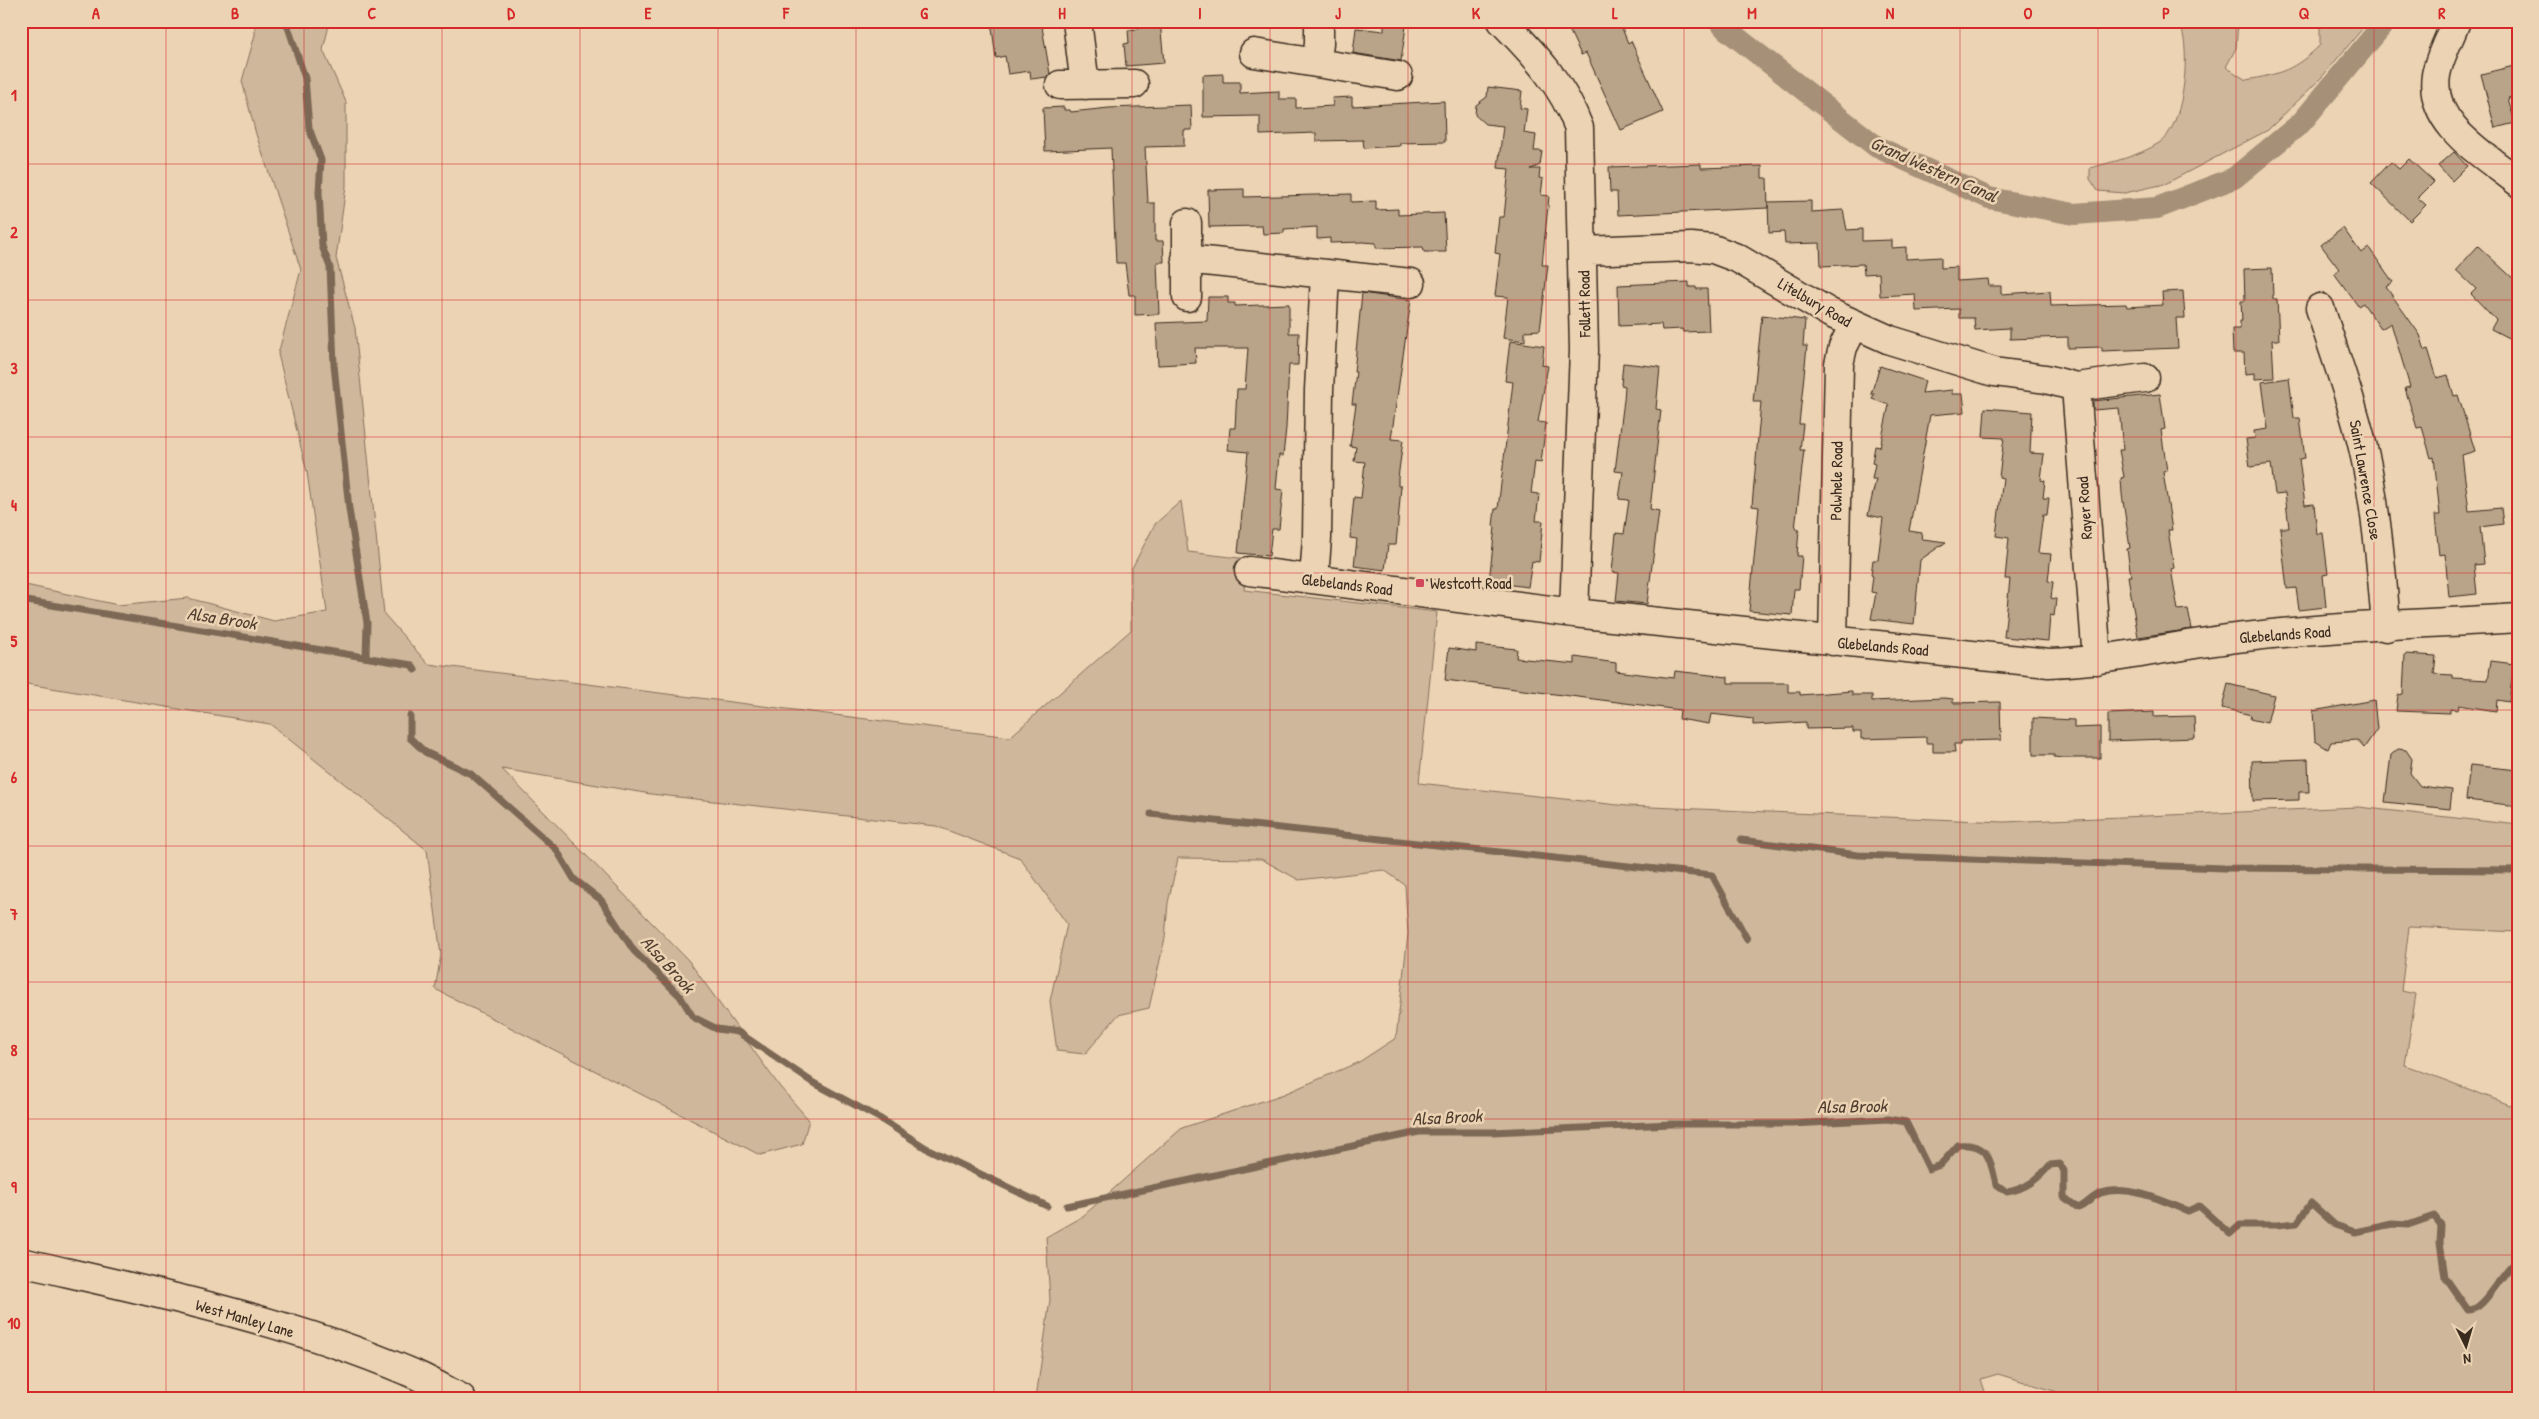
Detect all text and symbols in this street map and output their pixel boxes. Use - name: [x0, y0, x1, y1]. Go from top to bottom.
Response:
- text: A: [92, 2, 100, 24]
- text: B: [231, 2, 239, 24]
- text: C: [368, 2, 377, 24]
- text: D: [507, 2, 515, 24]
- text: E: [644, 2, 652, 24]
- text: F: [782, 2, 790, 24]
- text: G: [920, 2, 928, 24]
- text: H: [1058, 2, 1066, 24]
- text: I: [1198, 2, 1202, 24]
- text: J: [1335, 2, 1341, 24]
- text: K: [1472, 2, 1481, 24]
- text: L: [1612, 2, 1618, 24]
- text: M: [1747, 2, 1757, 24]
- text: N: [1886, 2, 1895, 24]
- text: O: [2024, 2, 2033, 24]
- text: P: [2162, 2, 2170, 24]
- text: Q: [2299, 2, 2309, 24]
- text: R: [2438, 2, 2446, 24]
- text: 1: [11, 84, 17, 106]
- water label: Grand Western Canal: [1867, 130, 2003, 209]
- text: 2: [10, 221, 18, 243]
- street label: Follett Road: [1572, 271, 1596, 338]
- street label: Litelbury Road: [1774, 272, 1856, 332]
- text: 3: [10, 357, 18, 379]
- street label: Saint Lawrence Close: [2345, 418, 2387, 542]
- street label: Polwhele Road: [1824, 441, 1848, 521]
- street label: Rayer Road: [2071, 476, 2097, 540]
- text: 4: [11, 494, 17, 516]
- street label: Glebelands Road: [1300, 568, 1394, 600]
- place label: Westcott Road: [1430, 572, 1511, 594]
- marker: Westcott Road: [1414, 577, 1426, 589]
- water label: Alsa Brook: [186, 600, 260, 636]
- street label: Glebelands Road: [2239, 620, 2331, 648]
- text: 5: [11, 630, 18, 652]
- street label: Glebelands Road: [1837, 631, 1929, 661]
- text: 6: [11, 766, 18, 788]
- text: 7: [9, 903, 18, 925]
- water label: Alsa Brook: [635, 930, 702, 999]
- text: 8: [11, 1039, 18, 1061]
- water label: Alsa Brook: [1817, 1093, 1889, 1119]
- water label: Alsa Brook: [1412, 1103, 1484, 1131]
- text: 9: [11, 1176, 17, 1198]
- street label: West Manley Lane: [193, 1293, 297, 1343]
- text: 10: [8, 1312, 20, 1334]
- north arrow: [2442, 1322, 2492, 1372]
- text: N: [2462, 1350, 2472, 1369]

